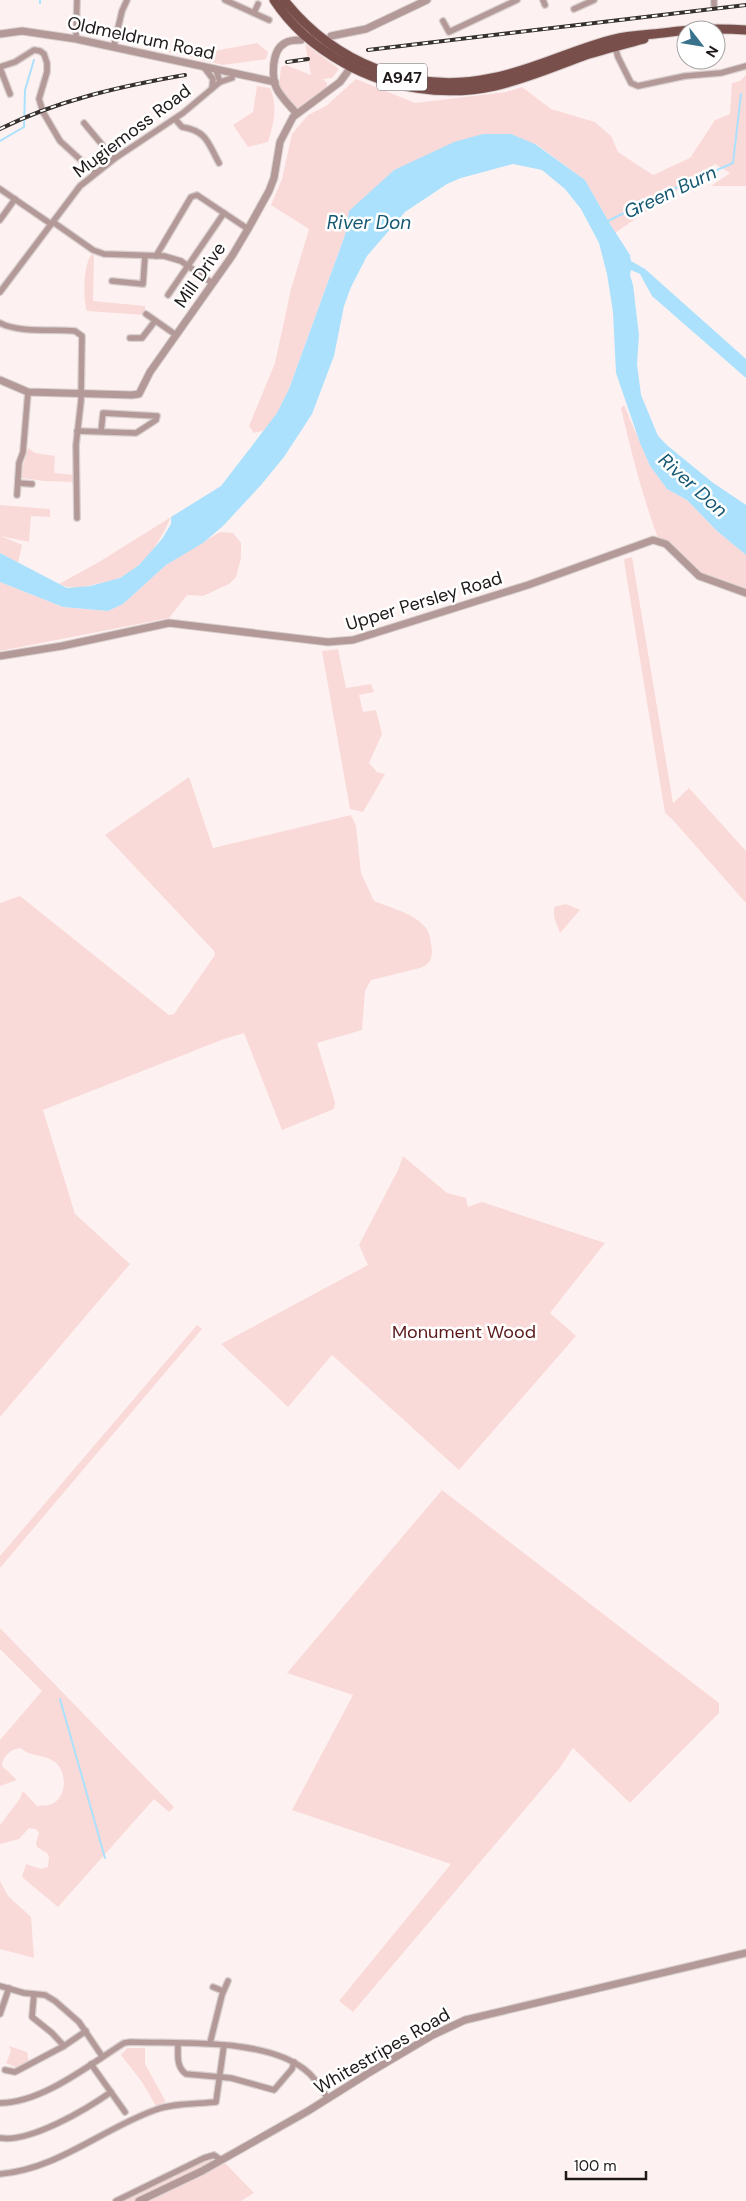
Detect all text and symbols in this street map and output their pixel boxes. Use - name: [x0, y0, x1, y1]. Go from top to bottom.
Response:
- street label: Oldmeldrum Road: [65, 11, 217, 65]
- north arrow: [676, 20, 726, 70]
- text: N: [702, 43, 722, 61]
- road number: A947: [377, 64, 427, 90]
- street label: Mugiemoss Road: [68, 79, 196, 183]
- water label: Green Burn: [620, 160, 720, 224]
- water label: River Don: [327, 210, 411, 235]
- street label: Mill Drive: [169, 237, 231, 313]
- water label: River Don: [653, 447, 733, 523]
- street label: Upper Persley Road: [343, 566, 505, 636]
- park label: Monument Wood: [392, 1320, 536, 1344]
- street label: Whitestripes Road: [310, 2002, 454, 2100]
- scale bar: [566, 2148, 646, 2180]
- text: 100 m: [574, 2156, 617, 2176]

